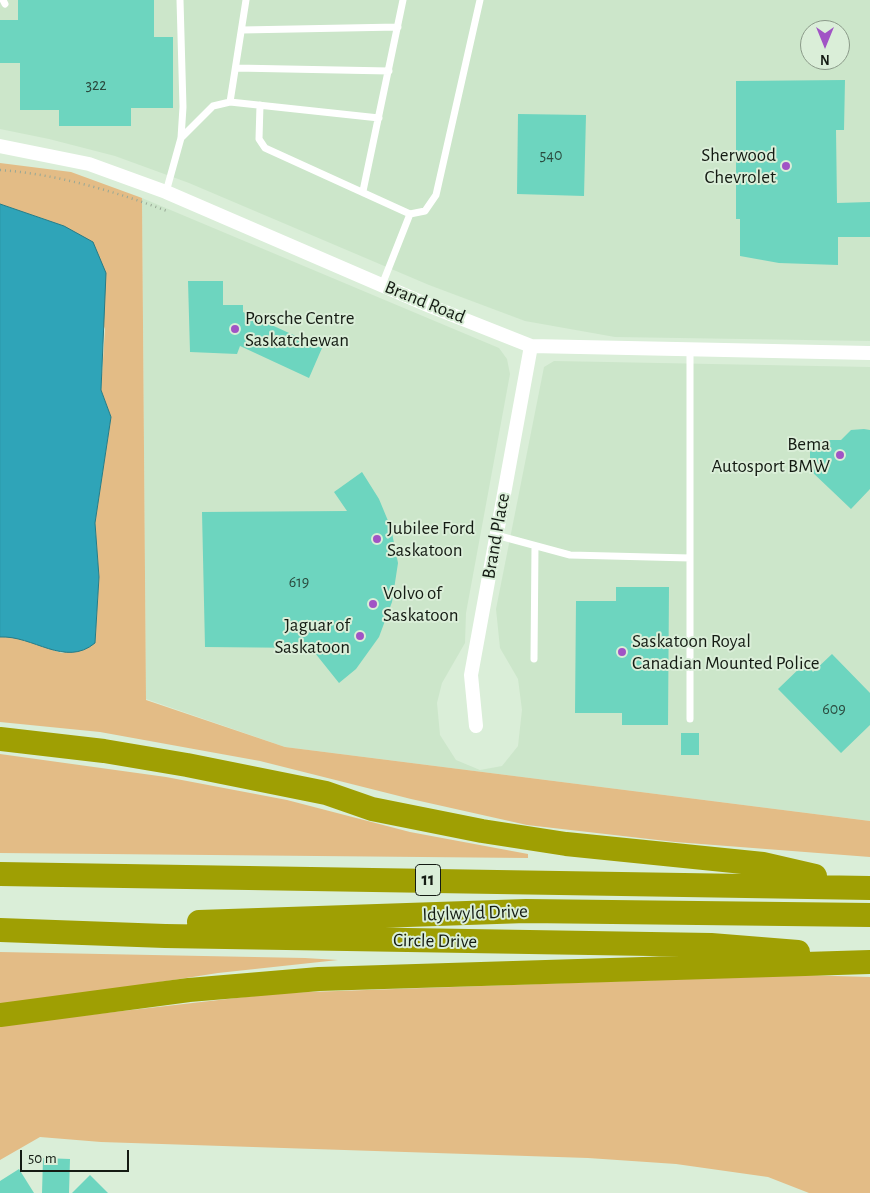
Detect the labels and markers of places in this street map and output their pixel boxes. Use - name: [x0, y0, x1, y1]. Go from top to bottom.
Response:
- place label: Sherwood Chevrolet: [701, 144, 776, 188]
- marker: Sherwood Chevrolet: [780, 160, 792, 172]
- place label: Porsche Centre Saskatchewan: [245, 307, 354, 351]
- marker: Porsche Centre Saskatchewan: [229, 323, 241, 335]
- place label: Bema Autosport BMW: [711, 433, 830, 477]
- marker: Bema Autosport BMW: [834, 449, 846, 461]
- place label: Jubilee Ford Saskatoon: [387, 517, 475, 561]
- marker: Jubilee Ford Saskatoon: [371, 533, 383, 545]
- place label: Volvo of Saskatoon: [383, 582, 459, 626]
- marker: Volvo of Saskatoon: [367, 598, 379, 610]
- place label: Jaguar of Saskatoon: [274, 614, 350, 658]
- marker: Jaguar of Saskatoon: [354, 630, 366, 642]
- place label: Saskatoon Royal Canadian Mounted Police: [632, 630, 820, 674]
- marker: Saskatoon Royal Canadian Mounted Police: [616, 646, 628, 658]

